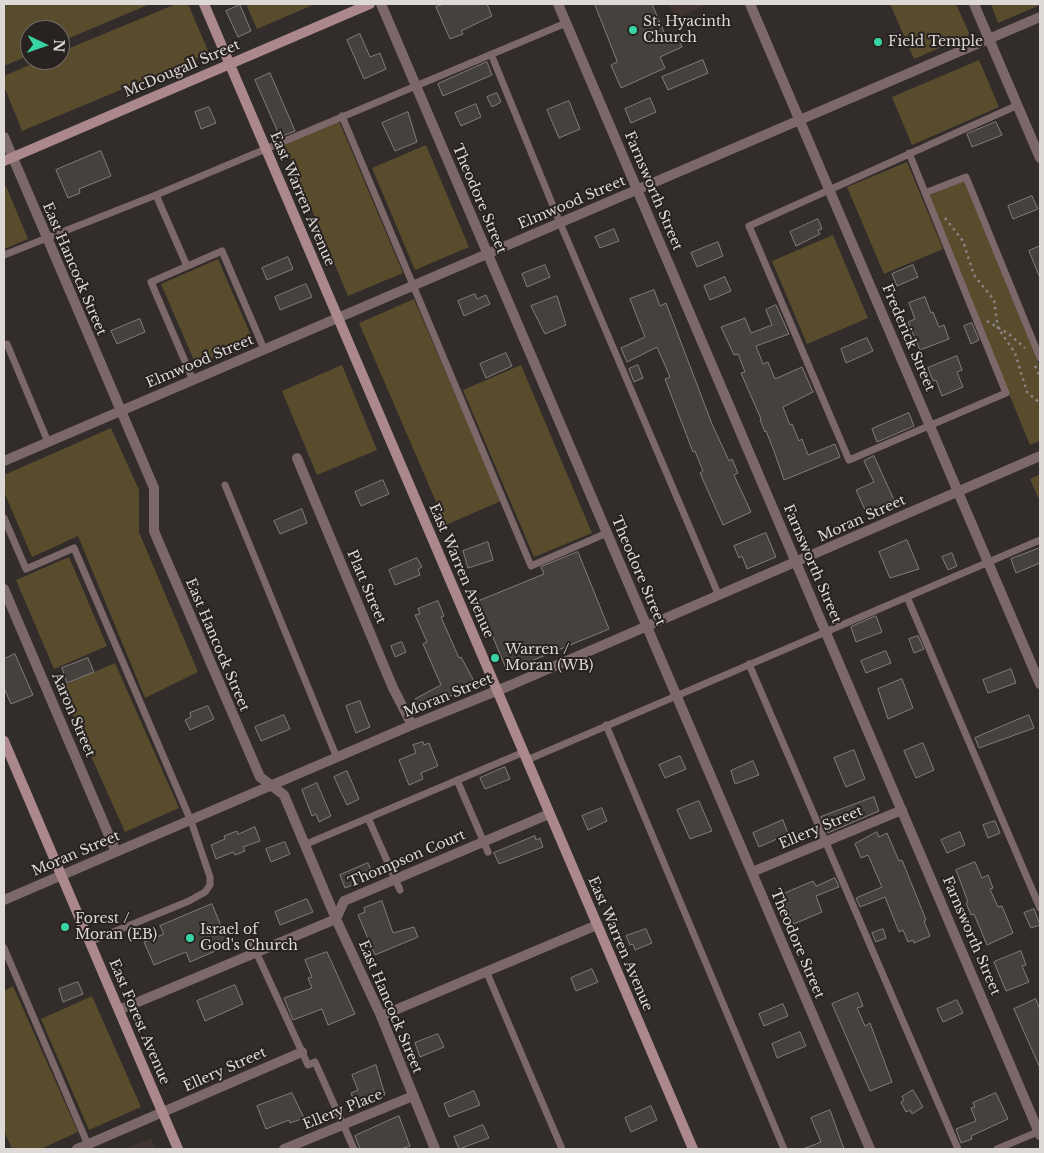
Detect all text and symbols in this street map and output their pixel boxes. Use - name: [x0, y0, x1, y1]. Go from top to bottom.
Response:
- place label: St. Hyacinth Church: [643, 14, 731, 46]
- north arrow: [20, 20, 70, 70]
- marker: St. Hyacinth Church: [627, 24, 639, 36]
- place label: Field Temple: [888, 34, 983, 50]
- marker: Field Temple: [872, 36, 884, 48]
- street label: McDougall Street: [121, 37, 243, 101]
- text: N: [50, 39, 68, 53]
- street label: East Warren Avenue: [266, 129, 338, 269]
- street label: Farnsworth Street: [620, 129, 686, 253]
- street label: Theodore Street: [448, 142, 510, 256]
- street label: Elmwood Street: [516, 173, 628, 233]
- street label: East Hancock Street: [38, 200, 110, 338]
- street label: Frederick Street: [878, 282, 938, 394]
- street label: Elmwood Street: [144, 332, 256, 392]
- street label: Moran Street: [816, 492, 908, 546]
- street label: East Warren Avenue: [425, 501, 497, 641]
- street label: Farnsworth Street: [779, 502, 845, 626]
- street label: Theodore Street: [607, 514, 669, 628]
- street label: Platt Street: [343, 548, 389, 626]
- street label: East Hancock Street: [181, 576, 253, 714]
- place label: Warren / Moran (WB): [505, 642, 593, 674]
- marker: Warren / Moran (WB): [489, 652, 501, 664]
- street label: Aaron Street: [48, 670, 98, 760]
- street label: Moran Street: [401, 671, 495, 721]
- street label: Ellery Street: [777, 803, 865, 853]
- street label: Thompson Court: [346, 827, 468, 891]
- street label: Moran Street: [29, 828, 123, 880]
- street label: East Warren Avenue: [584, 874, 656, 1014]
- street label: Farnsworth Street: [938, 874, 1004, 998]
- street label: Theodore Street: [766, 887, 828, 1001]
- place label: Forest / Moran (EB): [75, 911, 157, 944]
- marker: Forest / Moran (EB): [59, 921, 71, 933]
- place label: Israel of God's Church: [200, 922, 298, 954]
- marker: Israel of God's Church: [184, 932, 196, 944]
- street label: East Hancock Street: [354, 938, 426, 1076]
- street label: East Forest Avenue: [105, 957, 173, 1087]
- street label: Ellery Street: [181, 1044, 269, 1096]
- street label: Ellery Place: [301, 1086, 385, 1134]

